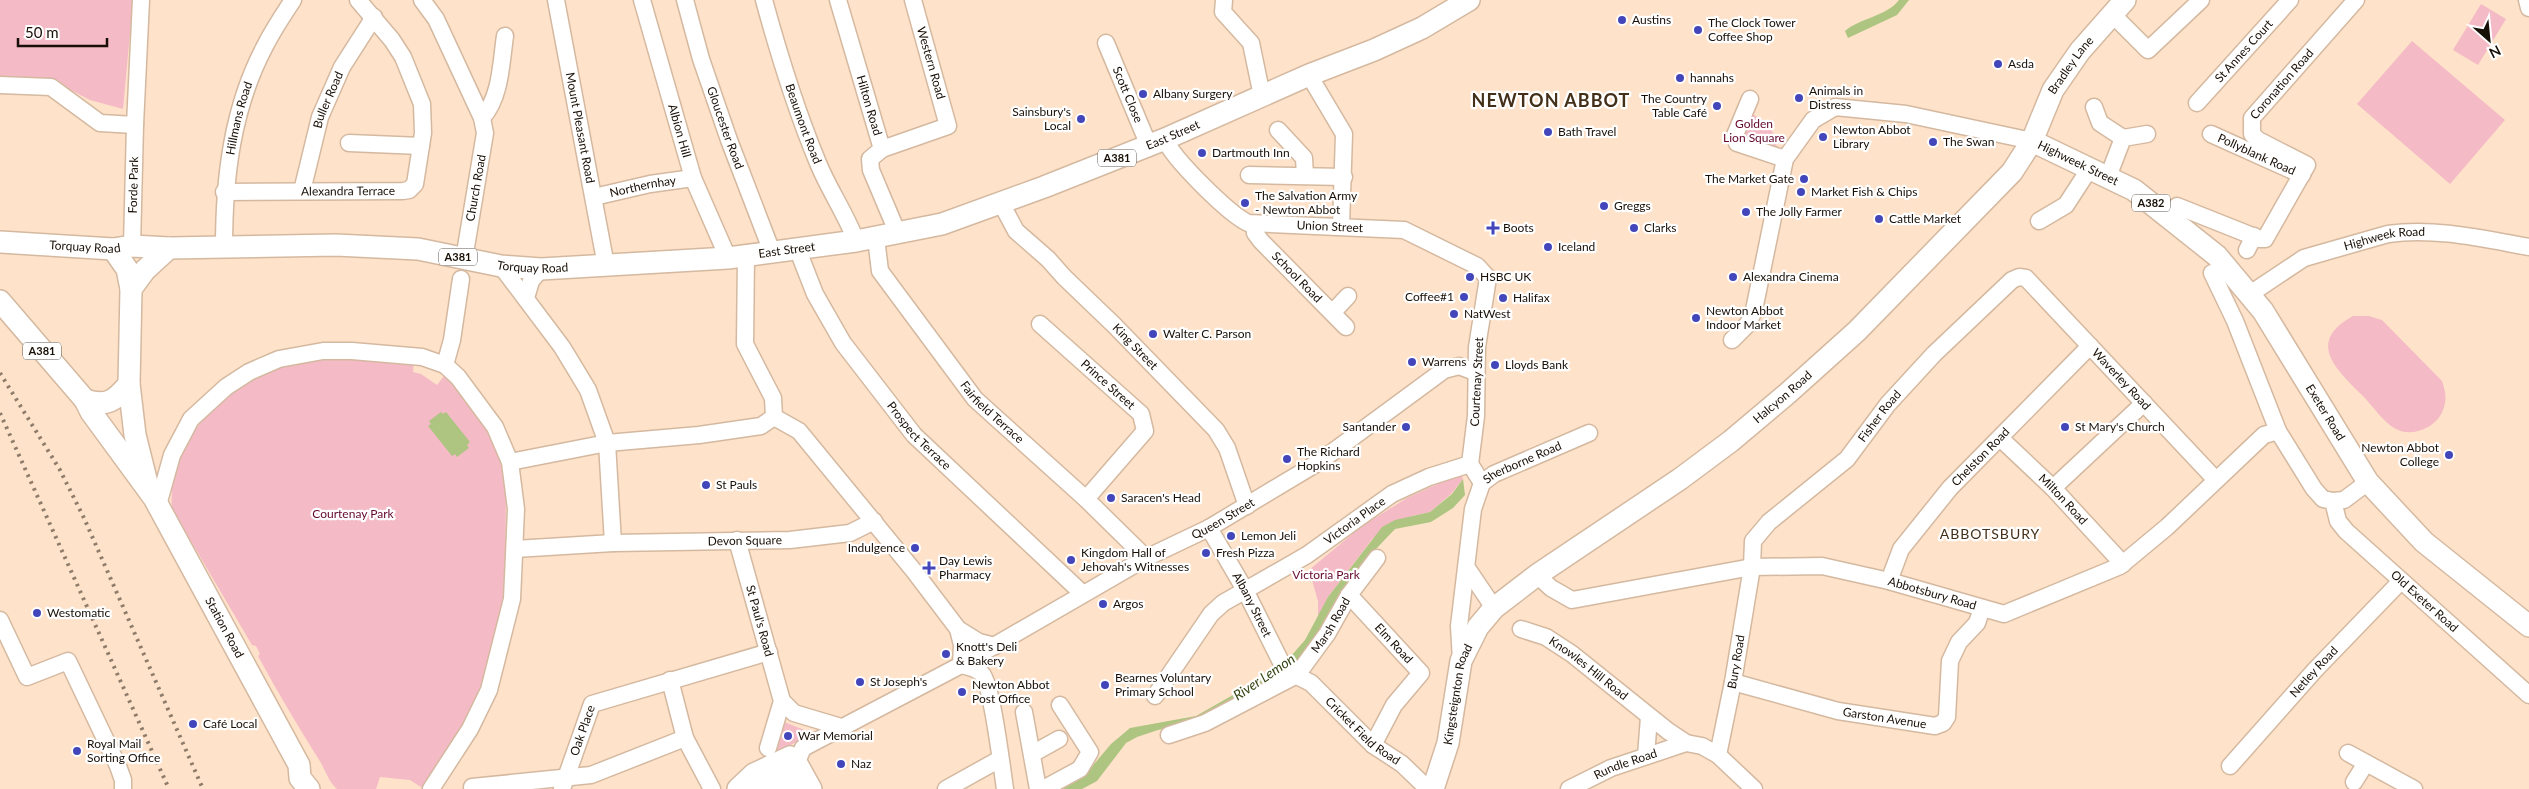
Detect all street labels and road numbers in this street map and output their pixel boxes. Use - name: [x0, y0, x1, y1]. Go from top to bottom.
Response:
- street label: St Annes Court: [2211, 16, 2276, 85]
- street label: Western Road: [914, 25, 949, 101]
- street label: Bradley Lane: [2044, 33, 2096, 97]
- street label: Coronation Road: [2246, 46, 2316, 122]
- street label: Scott Close: [1110, 64, 1146, 125]
- street label: Buller Road: [310, 69, 346, 130]
- street label: Mount Pleasant Road: [563, 71, 598, 184]
- street label: Hilton Road: [854, 73, 886, 137]
- street label: Hillmans Road: [222, 79, 255, 156]
- street label: Beaumont Road: [782, 82, 825, 166]
- street label: Gloucester Road: [704, 84, 747, 171]
- street label: Albion Hill: [665, 102, 695, 159]
- street label: East Street: [1144, 116, 1203, 153]
- street label: Pollyblank Road: [2216, 130, 2298, 178]
- street label: Highweek Street: [2035, 137, 2122, 189]
- road number: A381: [1098, 150, 1136, 167]
- street label: Church Road: [462, 153, 489, 223]
- street label: Forde Park: [125, 156, 141, 214]
- street label: Northernhay: [608, 172, 678, 200]
- street label: Alexandra Terrace: [301, 183, 395, 199]
- road number: A382: [2132, 194, 2170, 212]
- street label: Union Street: [1296, 217, 1364, 235]
- street label: Highweek Road: [2342, 224, 2425, 253]
- street label: Torquay Road: [49, 237, 122, 256]
- street label: East Street: [757, 238, 817, 261]
- road number: A381: [439, 248, 477, 266]
- street label: School Road: [1269, 248, 1325, 305]
- street label: Torquay Road: [496, 257, 569, 276]
- street label: King Street: [1110, 320, 1162, 373]
- street label: Courtenay Street: [1467, 336, 1486, 427]
- road number: A381: [23, 342, 61, 360]
- street label: Waverley Road: [2089, 345, 2154, 413]
- street label: Prince Street: [1078, 356, 1139, 413]
- street label: Halcyon Road: [1750, 367, 1815, 426]
- street label: Fairfield Terrace: [957, 378, 1027, 446]
- street label: Exeter Road: [2303, 381, 2349, 443]
- street label: Fisher Road: [1854, 387, 1904, 445]
- street label: Prospect Terrace: [884, 399, 954, 473]
- street label: Chelston Road: [1948, 424, 2012, 489]
- street label: Sherborne Road: [1480, 438, 1564, 487]
- street label: Milton Road: [2036, 470, 2091, 528]
- street label: Victoria Place: [1321, 493, 1388, 547]
- street label: Queen Street: [1189, 494, 1258, 542]
- street label: Devon Square: [708, 532, 782, 548]
- street label: Old Exeter Road: [2388, 567, 2462, 635]
- street label: Albany Street: [1229, 569, 1276, 640]
- street label: Abbotsbury Road: [1887, 573, 1978, 613]
- street label: St Paul's Road: [743, 583, 777, 658]
- street label: Station Road: [202, 594, 247, 660]
- street label: Marsh Road: [1308, 594, 1353, 656]
- street label: Elm Road: [1372, 620, 1416, 666]
- street label: Knowles Hill Road: [1546, 633, 1631, 703]
- street label: Bury Road: [1724, 634, 1748, 690]
- street label: Kingsteignton Road: [1440, 641, 1475, 746]
- street label: Netley Road: [2286, 643, 2341, 700]
- street label: Cricket Field Road: [1322, 694, 1403, 768]
- street label: Oak Place: [566, 703, 598, 758]
- street label: Garston Avenue: [1842, 704, 1927, 732]
- street label: Rundle Road: [1591, 745, 1659, 782]

